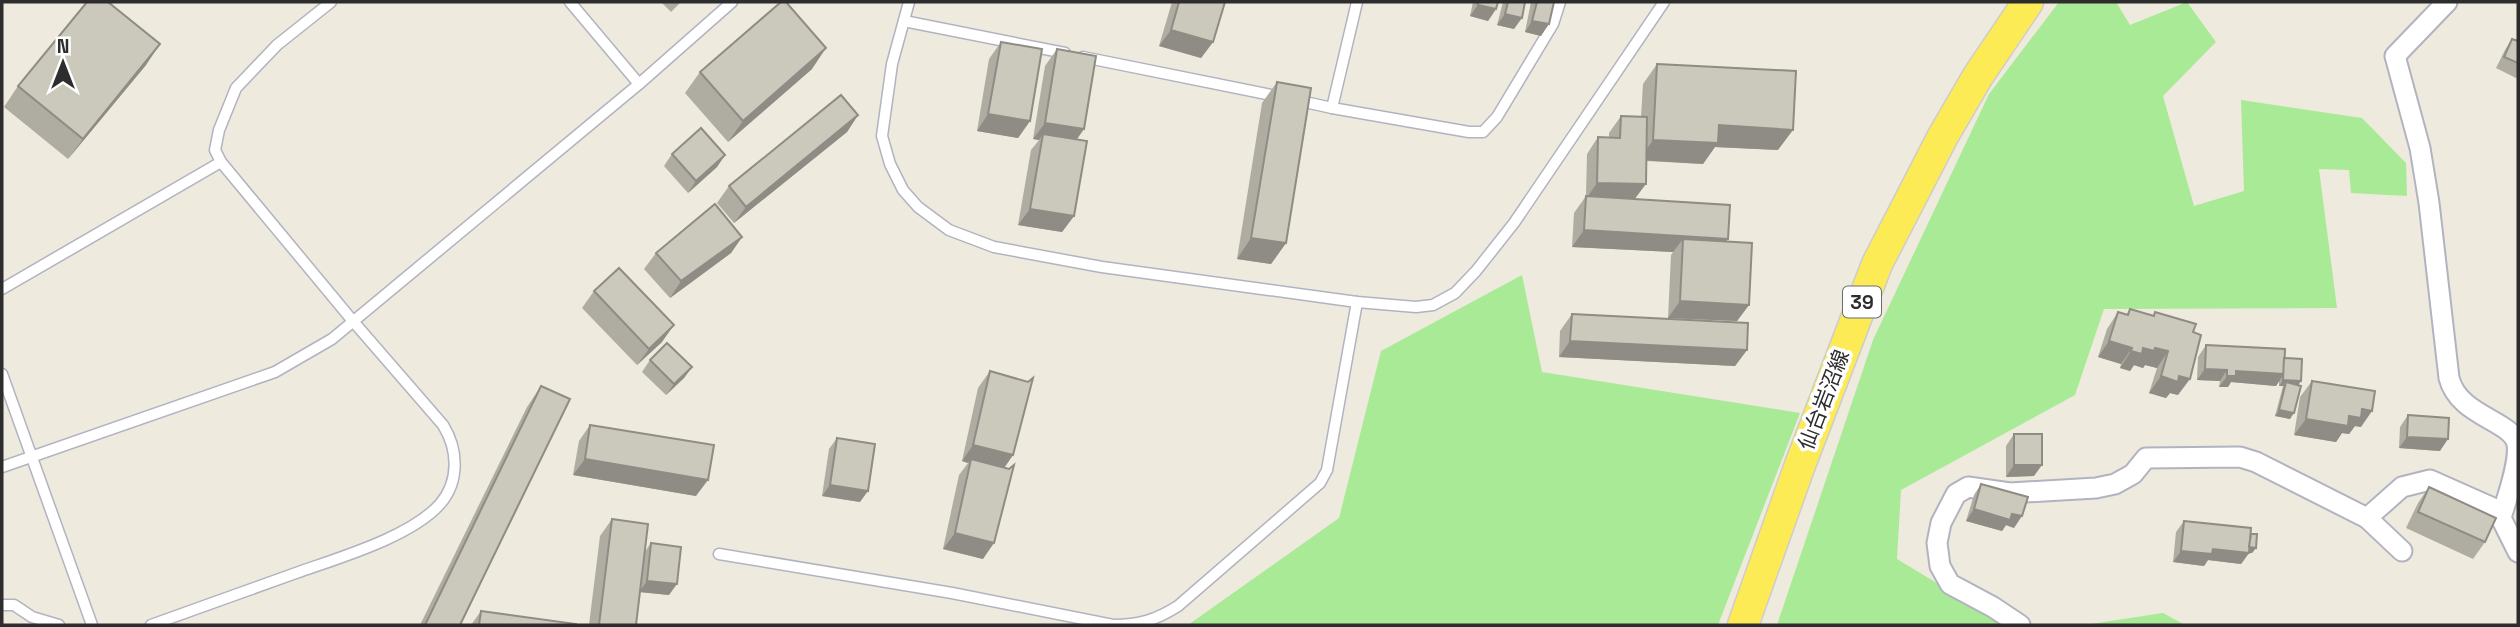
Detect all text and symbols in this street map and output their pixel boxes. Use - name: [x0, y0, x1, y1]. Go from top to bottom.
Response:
- north arrow: [28, 28, 98, 98]
- text: N: [57, 34, 69, 59]
- road number: 39: [1843, 286, 1881, 318]
- street label: 仙台岩沼線: [1792, 346, 1855, 454]

